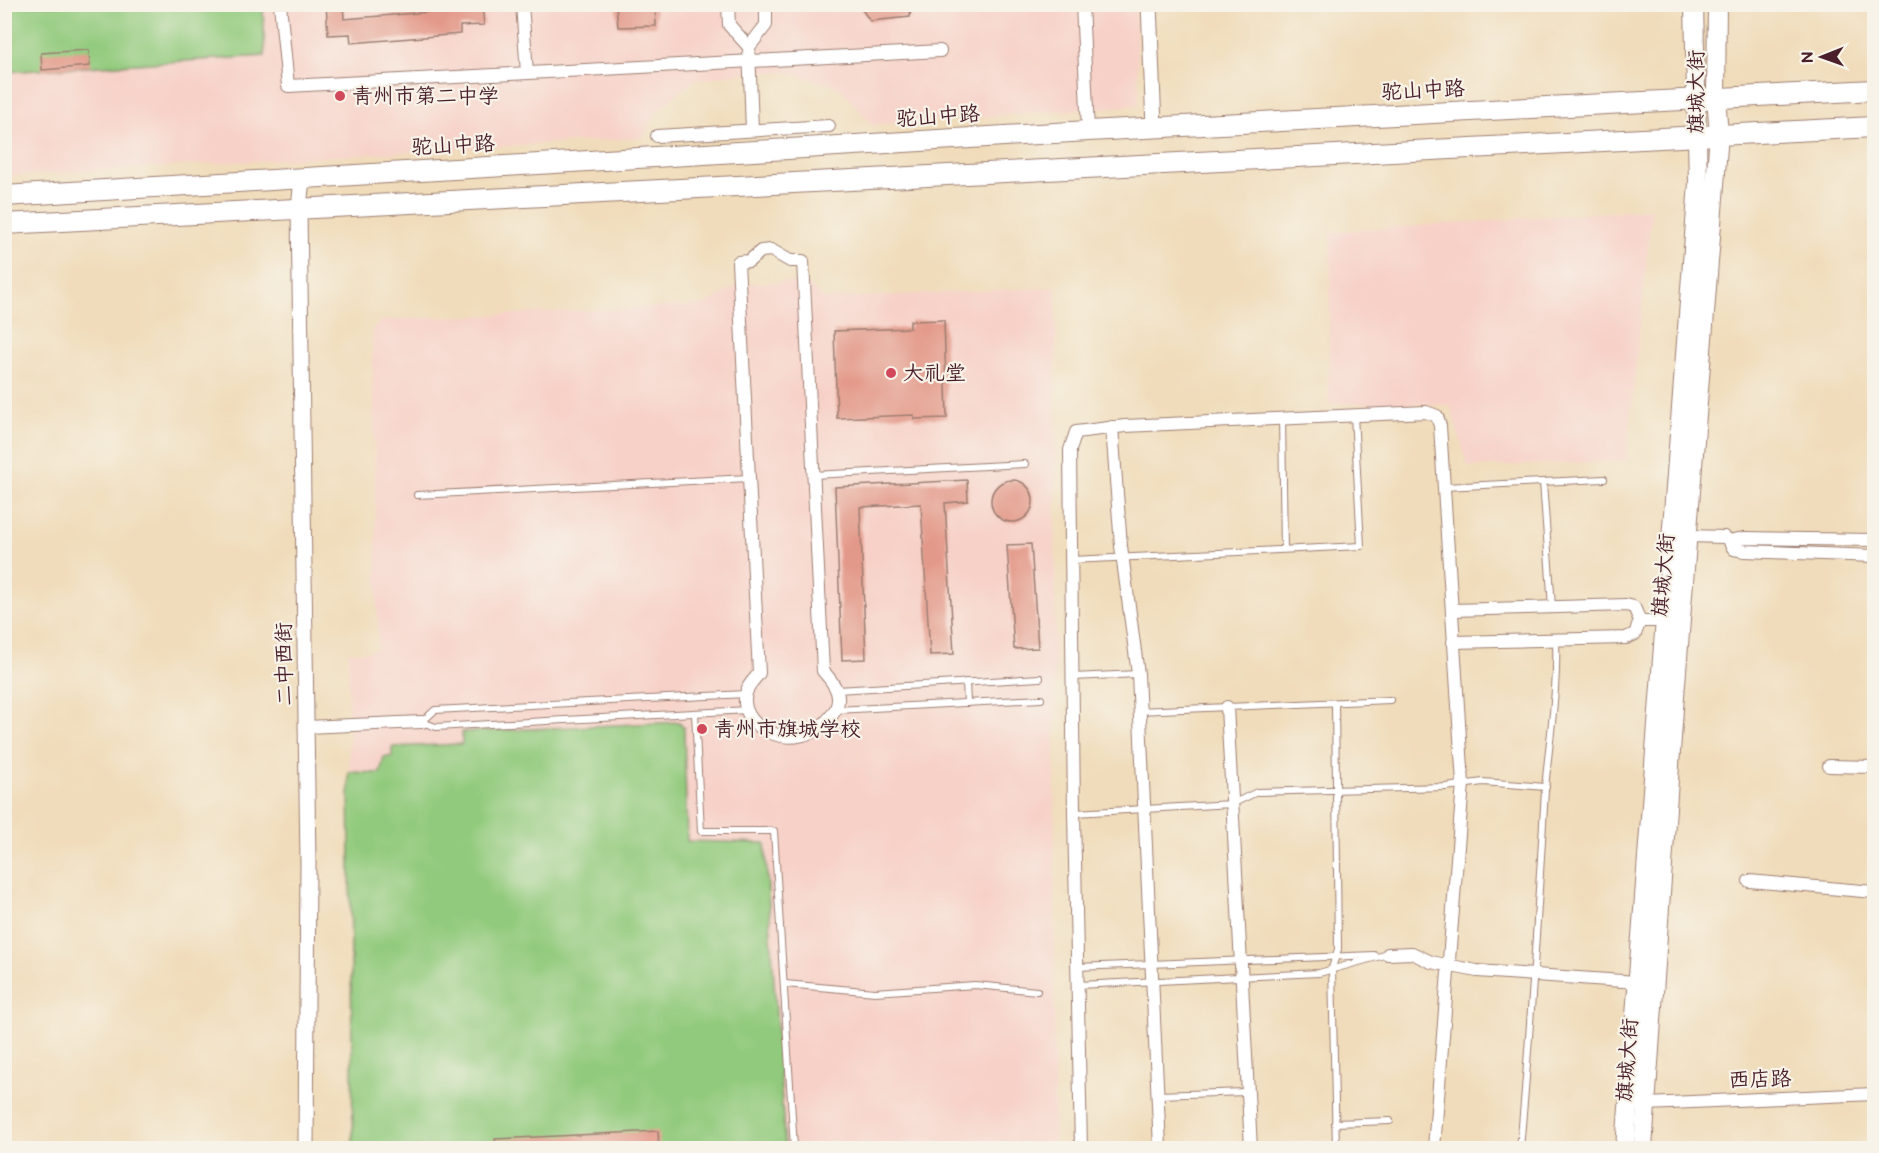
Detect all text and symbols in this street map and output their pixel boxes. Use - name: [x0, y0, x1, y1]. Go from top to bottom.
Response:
- north arrow: [1792, 27, 1852, 87]
- street label: 旗城大街: [1684, 50, 1709, 134]
- text: N: [1799, 51, 1818, 63]
- street label: 驼山中路: [1380, 76, 1466, 105]
- place label: 青州市第二中学: [352, 84, 499, 109]
- marker: 青州市第二中学: [333, 89, 347, 103]
- street label: 驼山中路: [895, 101, 981, 132]
- street label: 驼山中路: [410, 131, 496, 160]
- place label: 大礼堂: [903, 361, 966, 386]
- marker: 大礼堂: [884, 366, 898, 380]
- street label: 旗城大街: [1647, 532, 1680, 618]
- street label: 二中西街: [271, 622, 298, 706]
- place label: 青州市旗城学校: [714, 717, 861, 742]
- marker: 青州市旗城学校: [695, 722, 709, 736]
- street label: 旗城大街: [1612, 1017, 1643, 1103]
- street label: 西店路: [1728, 1066, 1792, 1093]

